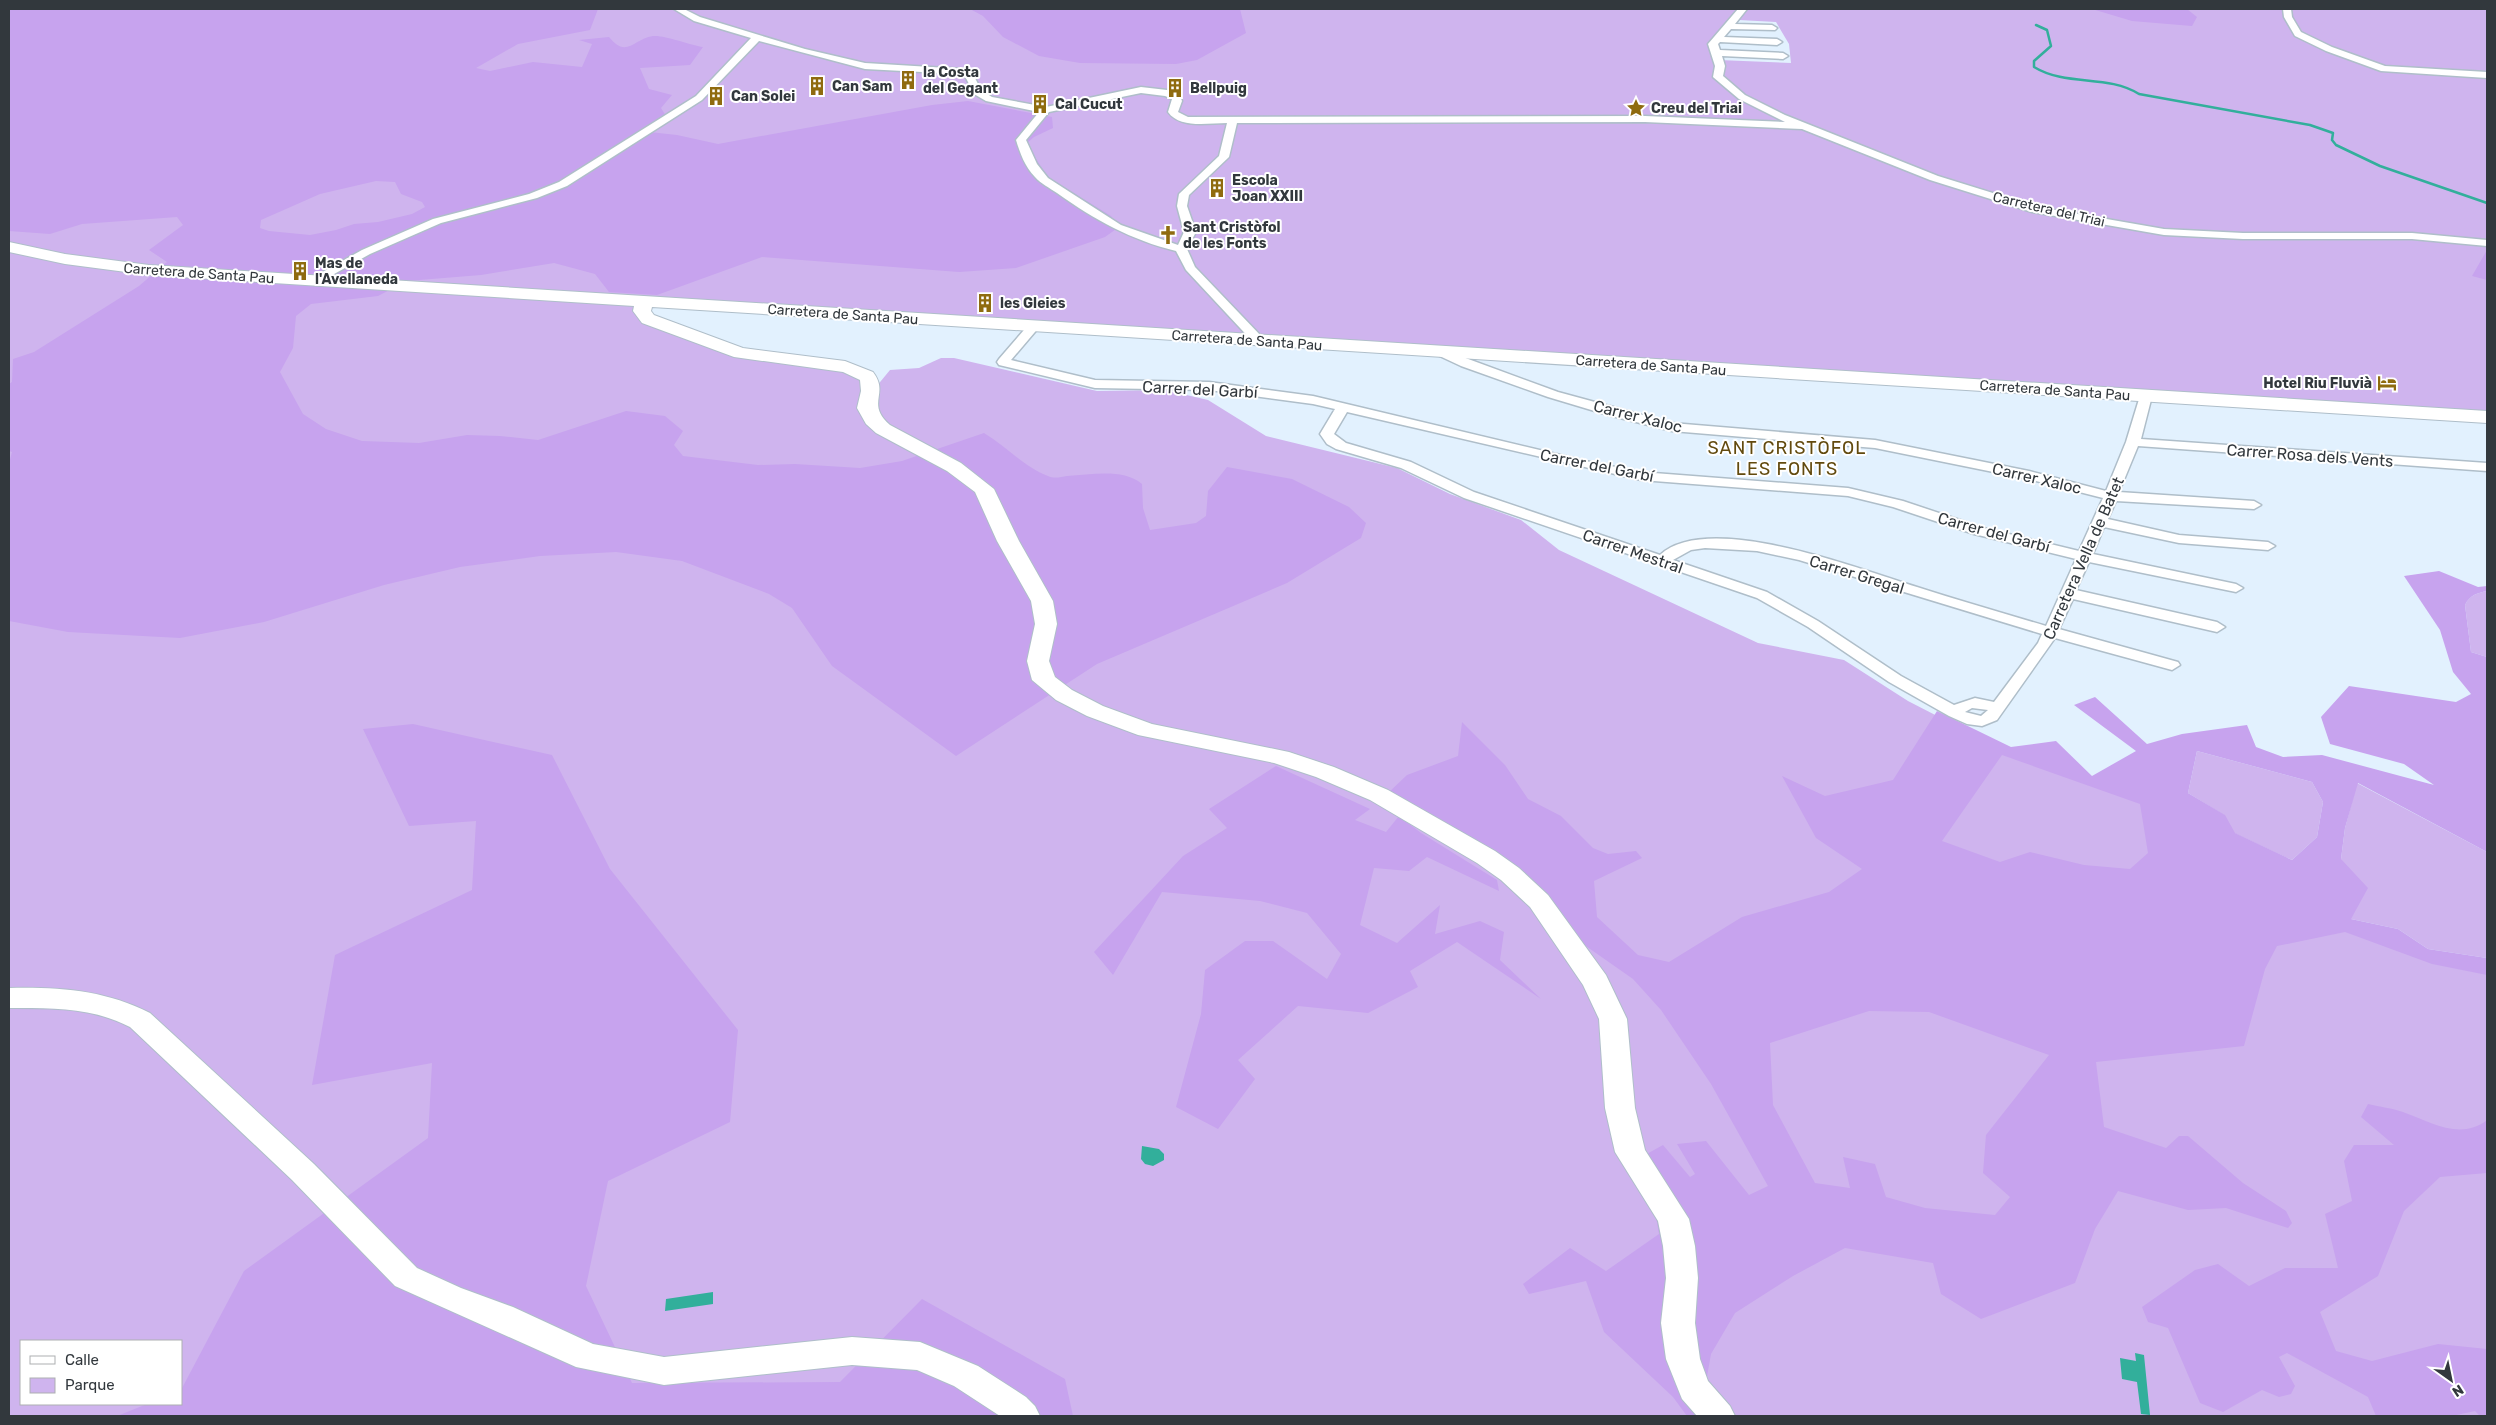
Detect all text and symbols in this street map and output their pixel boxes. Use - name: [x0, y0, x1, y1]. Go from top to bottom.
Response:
- place label: la Costa del Gegant: [923, 64, 999, 97]
- building icon: la Costa del Gegant: [897, 69, 919, 91]
- building icon: Can Sam: [806, 75, 828, 97]
- building icon: Bellpuig: [1164, 77, 1186, 99]
- place label: Can Sam: [832, 78, 893, 95]
- place label: Bellpuig: [1190, 80, 1247, 97]
- building icon: Can Solei: [705, 85, 727, 107]
- place label: Can Solei: [731, 88, 795, 105]
- building icon: Cal Cucut: [1029, 93, 1051, 115]
- place label: Cal Cucut: [1055, 96, 1123, 113]
- place icon: Creu del Triai: [1625, 97, 1647, 119]
- place label: Creu del Triai: [1651, 100, 1742, 117]
- place label: Escola Joan XXIII: [1232, 172, 1303, 205]
- building icon: Escola Joan XXIII: [1206, 177, 1228, 199]
- street label: Carretera del Triai: [1991, 188, 2107, 231]
- place label: Sant Cristòfol de les Fonts: [1183, 219, 1281, 252]
- church icon: Sant Cristòfol de les Fonts: [1157, 224, 1179, 246]
- place label: Mas de l'Avellaneda: [315, 255, 398, 288]
- street label: Carretera de Santa Pau: [123, 260, 275, 287]
- building icon: Mas de l'Avellaneda: [289, 260, 311, 282]
- building icon: les Gleies: [974, 292, 996, 314]
- place label: les Gleies: [1000, 295, 1066, 312]
- street label: Carretera de Santa Pau: [767, 301, 919, 328]
- street label: Carretera de Santa Pau: [1171, 327, 1323, 354]
- street label: Carretera de Santa Pau: [1575, 352, 1727, 379]
- hotel icon: Hotel Riu Fluvià: [2376, 372, 2398, 394]
- place label: Hotel Riu Fluvià: [2263, 375, 2372, 392]
- street label: Carrer del Garbí: [1142, 377, 1259, 402]
- street label: Carretera de Santa Pau: [1979, 377, 2131, 404]
- street label: Carrer Xaloc: [1591, 396, 1684, 437]
- district label: SANT CRISTÒFOL LES FONTS: [1708, 437, 1866, 480]
- street label: Carrer Rosa dels Vents: [2226, 440, 2394, 471]
- street label: Carrer del Garbí: [1538, 445, 1657, 486]
- street label: Carrer Xaloc: [1990, 459, 2083, 498]
- street label: Carretera Vella de Batet: [2039, 474, 2128, 643]
- street label: Carrer del Garbí: [1936, 508, 2053, 557]
- street label: Carrer Mestral: [1580, 525, 1685, 578]
- street label: Carrer Gregal: [1807, 551, 1907, 598]
- legend: [20, 1340, 182, 1405]
- text: Calle: [65, 1351, 99, 1369]
- north arrow: [2426, 1355, 2476, 1405]
- text: Parque: [65, 1376, 115, 1394]
- text: N: [2449, 1381, 2467, 1400]

